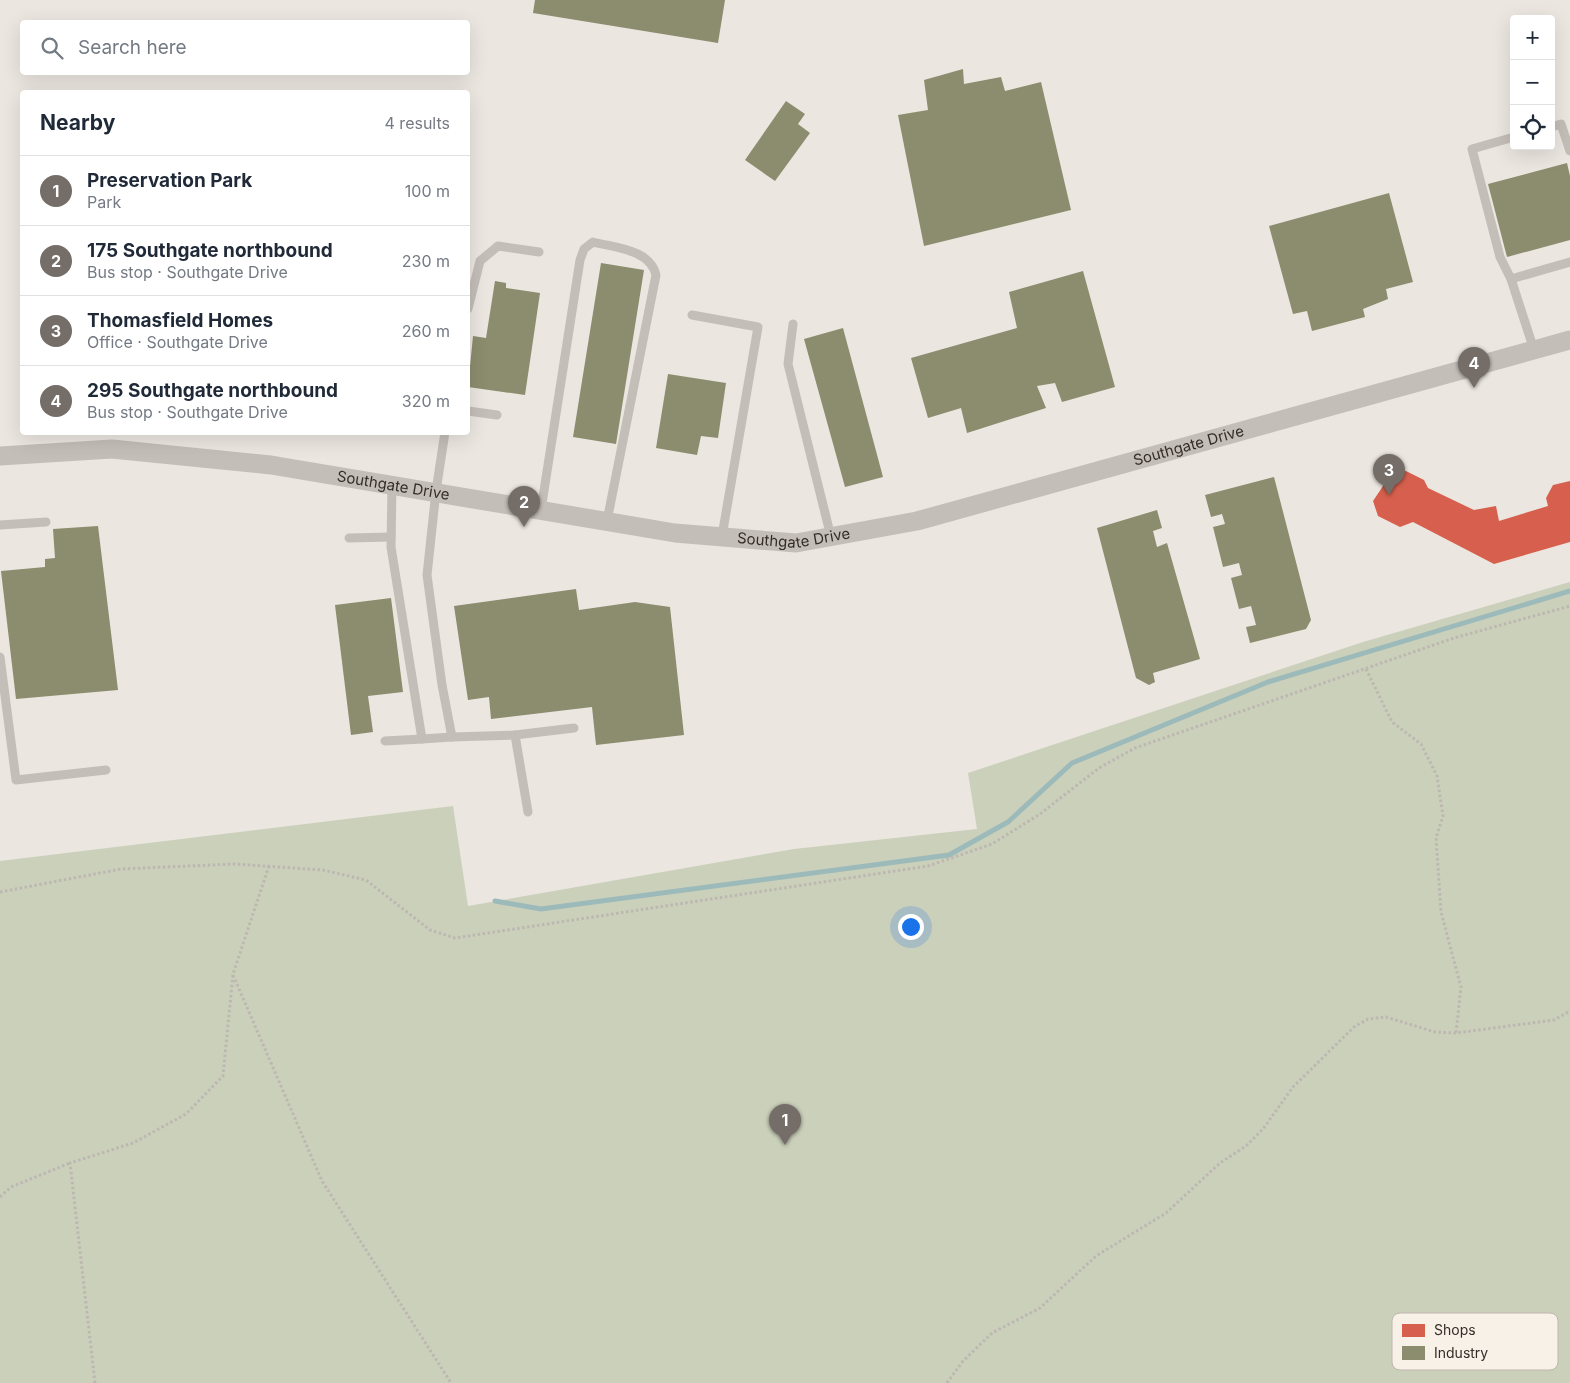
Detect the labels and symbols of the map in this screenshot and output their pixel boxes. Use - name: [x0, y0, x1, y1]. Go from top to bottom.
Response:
- pin: 4: [1458, 347, 1490, 388]
- street label: Southgate Drive: [1131, 421, 1246, 470]
- pin: 3: [1373, 454, 1405, 495]
- street label: Southgate Drive: [336, 466, 451, 504]
- pin: 2: [508, 486, 540, 527]
- street label: Southgate Drive: [736, 523, 852, 552]
- your location: [898, 914, 924, 940]
- pin: 1: [769, 1104, 801, 1145]
- legend: [1392, 1313, 1558, 1370]
- text: Shops: [1434, 1321, 1476, 1338]
- text: Industry: [1434, 1344, 1488, 1361]

